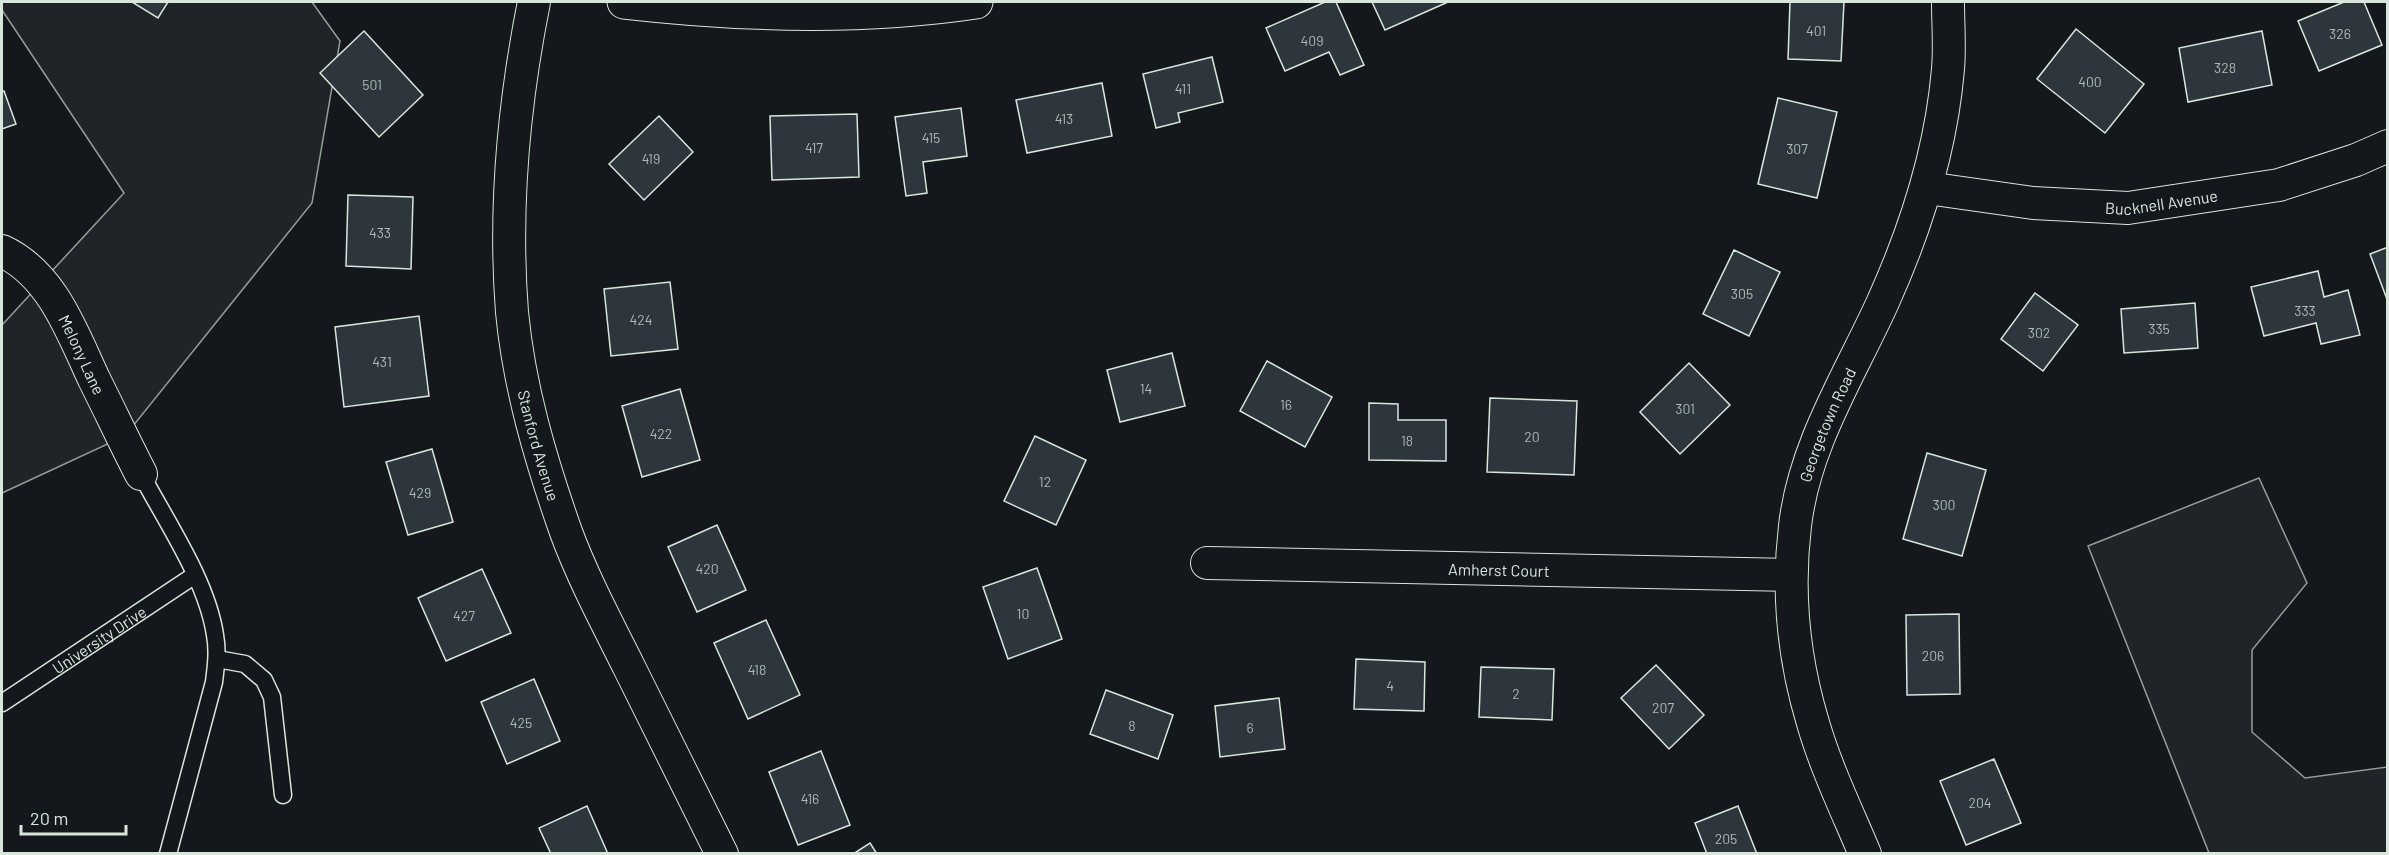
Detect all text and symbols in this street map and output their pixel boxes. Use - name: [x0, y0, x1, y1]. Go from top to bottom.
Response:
- house number: 401: [1806, 22, 1826, 39]
- house number: 326: [2329, 25, 2351, 42]
- house number: 409: [1301, 32, 1323, 49]
- house number: 328: [2214, 59, 2236, 76]
- house number: 400: [2078, 73, 2102, 90]
- house number: 501: [362, 76, 382, 93]
- house number: 411: [1175, 80, 1191, 97]
- house number: 413: [1055, 110, 1073, 127]
- house number: 415: [922, 129, 940, 146]
- house number: 417: [805, 139, 823, 156]
- house number: 307: [1786, 140, 1808, 157]
- house number: 419: [642, 150, 660, 167]
- street label: Bucknell Avenue: [2105, 185, 2219, 218]
- house number: 433: [369, 224, 391, 241]
- house number: 305: [1731, 285, 1753, 302]
- house number: 333: [2294, 302, 2316, 319]
- street label: Melony Lane: [56, 311, 110, 397]
- house number: 424: [630, 311, 652, 328]
- house number: 335: [2148, 320, 2170, 337]
- house number: 302: [2028, 324, 2050, 341]
- house number: 431: [372, 353, 392, 370]
- street label: Georgetown Road: [1795, 364, 1859, 484]
- house number: 14: [1140, 380, 1152, 397]
- street label: Stanford Avenue: [515, 388, 564, 503]
- house number: 16: [1280, 396, 1292, 413]
- house number: 301: [1675, 400, 1695, 417]
- house number: 422: [650, 425, 672, 442]
- house number: 20: [1524, 428, 1540, 445]
- house number: 18: [1401, 432, 1413, 449]
- house number: 12: [1039, 473, 1051, 490]
- house number: 429: [409, 484, 431, 501]
- house number: 300: [1932, 496, 1956, 513]
- street label: Amherst Court: [1448, 558, 1550, 580]
- house number: 420: [695, 560, 719, 577]
- street label: University Drive: [48, 601, 149, 677]
- house number: 10: [1017, 605, 1029, 622]
- house number: 427: [453, 607, 475, 624]
- house number: 206: [1922, 647, 1944, 664]
- house number: 418: [748, 661, 766, 678]
- house number: 4: [1386, 677, 1394, 694]
- house number: 2: [1512, 685, 1520, 702]
- house number: 207: [1652, 699, 1674, 716]
- house number: 425: [510, 714, 532, 731]
- house number: 8: [1128, 717, 1136, 734]
- house number: 6: [1246, 719, 1254, 736]
- house number: 416: [801, 790, 819, 807]
- house number: 204: [1968, 794, 1992, 811]
- scale bar: [21, 798, 126, 836]
- text: 20 m: [30, 807, 68, 829]
- house number: 205: [1715, 830, 1737, 847]

